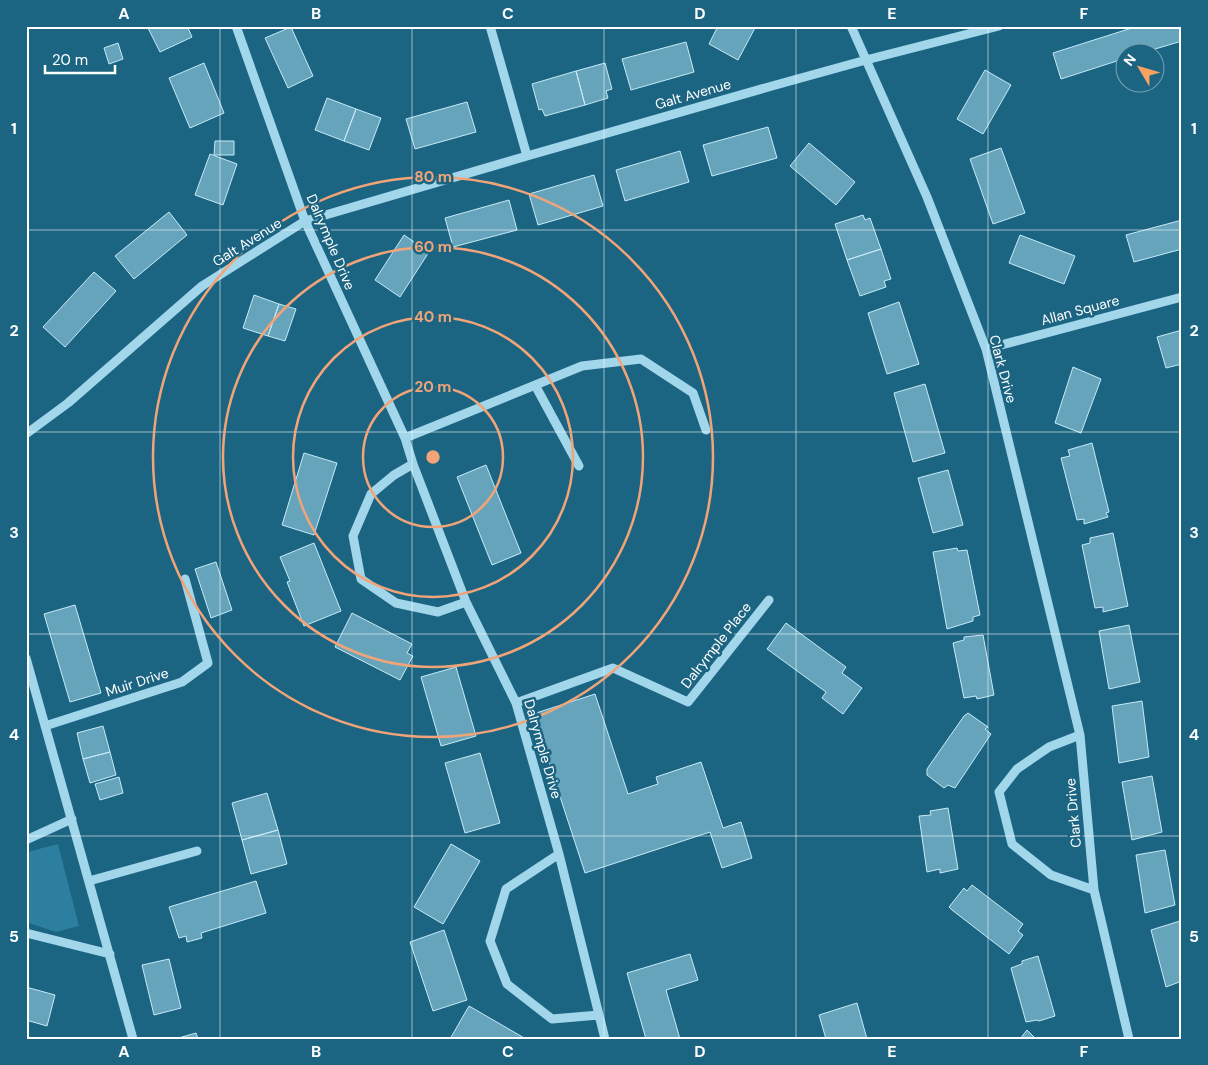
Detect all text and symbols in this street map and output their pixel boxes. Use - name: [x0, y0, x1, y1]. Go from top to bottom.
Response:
- text: A: [118, 3, 130, 24]
- text: B: [311, 3, 321, 24]
- text: C: [502, 3, 514, 24]
- text: D: [694, 3, 706, 24]
- text: E: [887, 3, 897, 24]
- text: F: [1080, 3, 1089, 24]
- scale bar: [45, 42, 115, 74]
- north arrow: [1116, 42, 1166, 92]
- text: 20 m: [52, 50, 88, 70]
- text: N: [1120, 50, 1140, 70]
- street label: Galt Avenue: [653, 75, 733, 113]
- text: 1: [11, 118, 17, 139]
- text: 1: [1191, 118, 1197, 139]
- text: 80 m: [414, 167, 452, 187]
- street label: Dalrymple Drive: [303, 191, 359, 293]
- street label: Galt Avenue: [209, 214, 285, 270]
- text: 60 m: [414, 237, 452, 257]
- street label: Allan Square: [1039, 291, 1121, 329]
- text: 40 m: [414, 307, 452, 327]
- text: 2: [9, 320, 19, 341]
- text: 2: [1189, 320, 1199, 341]
- street label: Clark Drive: [985, 333, 1021, 405]
- text: 20 m: [415, 377, 451, 397]
- centre of rings: [424, 448, 442, 466]
- text: 3: [9, 522, 19, 543]
- text: 3: [1189, 522, 1199, 543]
- street label: Dalrymple Place: [677, 598, 755, 692]
- street label: Muir Drive: [103, 663, 171, 701]
- street label: Dalrymple Drive: [520, 697, 566, 801]
- text: 4: [9, 724, 19, 745]
- text: 4: [1189, 724, 1199, 745]
- street label: Clark Drive: [1061, 777, 1085, 849]
- text: 5: [9, 926, 19, 947]
- text: 5: [1189, 926, 1199, 947]
- text: A: [118, 1041, 130, 1062]
- text: B: [311, 1041, 321, 1062]
- text: C: [502, 1041, 514, 1062]
- text: D: [694, 1041, 706, 1062]
- text: E: [887, 1041, 897, 1062]
- text: F: [1080, 1041, 1089, 1062]

